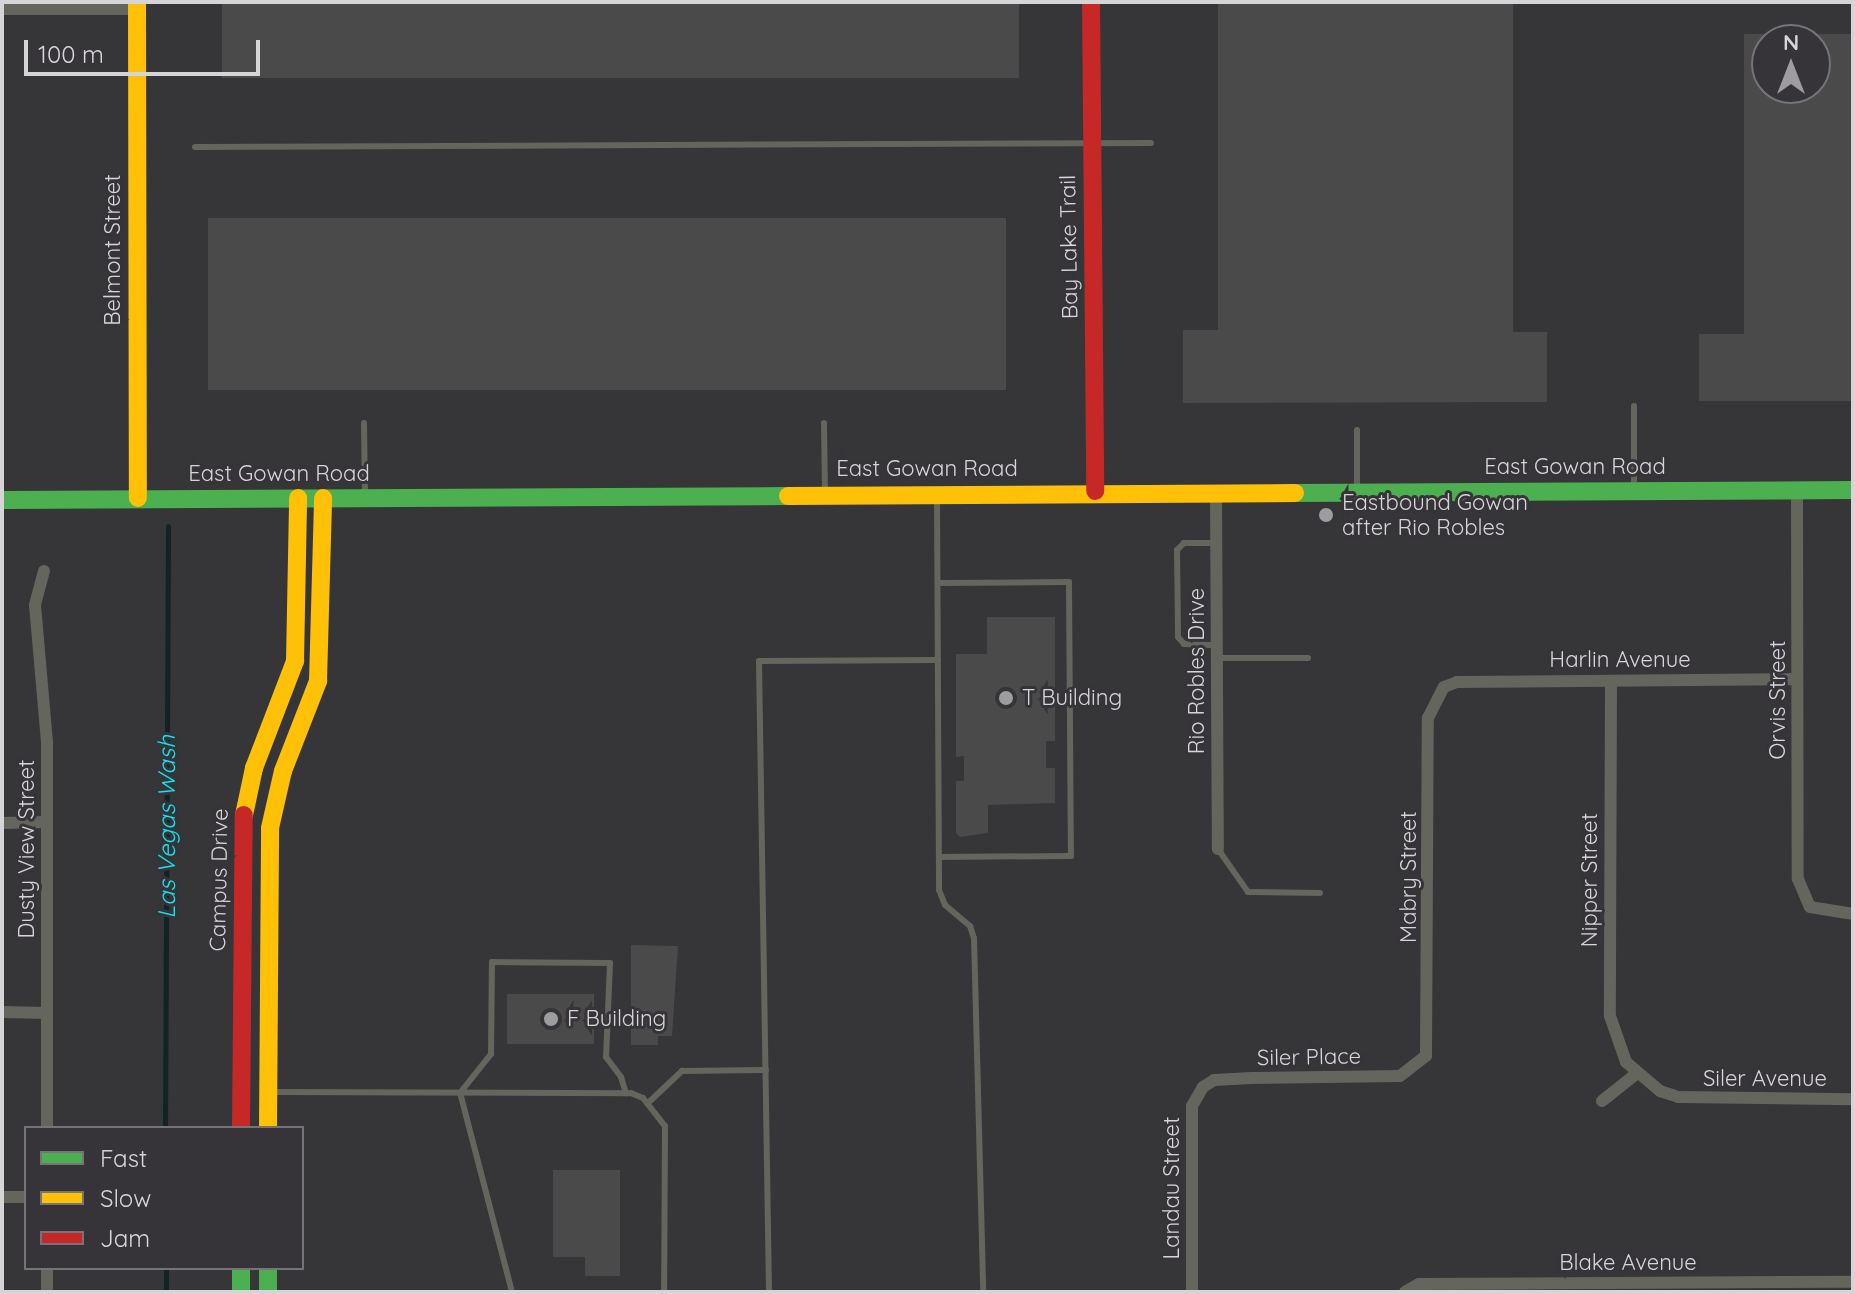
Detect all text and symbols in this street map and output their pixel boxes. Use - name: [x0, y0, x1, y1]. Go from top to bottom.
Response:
- scale bar: [28, 24, 264, 74]
- north arrow: [1751, 24, 1831, 104]
- text: N: [1783, 28, 1799, 56]
- text: 100 m: [38, 39, 104, 69]
- street label: Belmont Street: [100, 174, 126, 326]
- street label: Bay Lake Trail: [1055, 175, 1083, 319]
- street label: East Gowan Road: [1484, 454, 1666, 480]
- street label: East Gowan Road: [836, 456, 1018, 482]
- street label: East Gowan Road: [188, 461, 370, 487]
- place label: Eastbound Gowan after Rio Robles: [1342, 489, 1528, 540]
- marker: Eastbound Gowan after Rio Robles: [1317, 506, 1335, 524]
- street label: Rio Robles Drive: [1184, 588, 1210, 754]
- street label: Orvis Street: [1765, 640, 1791, 760]
- street label: Harlin Avenue: [1549, 647, 1691, 673]
- place label: T Building: [1022, 685, 1122, 711]
- marker: T Building: [997, 689, 1015, 707]
- water label: Las Vegas Wash: [153, 735, 181, 919]
- street label: Dusty View Street: [14, 759, 40, 939]
- street label: Campus Drive: [205, 808, 233, 952]
- street label: Mabry Street: [1396, 811, 1422, 943]
- street label: Nipper Street: [1577, 813, 1603, 947]
- place label: F Building: [567, 1006, 666, 1032]
- marker: F Building: [542, 1010, 560, 1028]
- street label: Siler Place: [1257, 1043, 1361, 1071]
- street label: Siler Avenue: [1703, 1066, 1827, 1092]
- street label: Landau Street: [1159, 1117, 1185, 1259]
- legend: [24, 1126, 304, 1270]
- text: Fast: [100, 1143, 147, 1173]
- text: Slow: [100, 1183, 151, 1213]
- text: Jam: [100, 1223, 150, 1253]
- street label: Blake Avenue: [1559, 1250, 1697, 1276]

